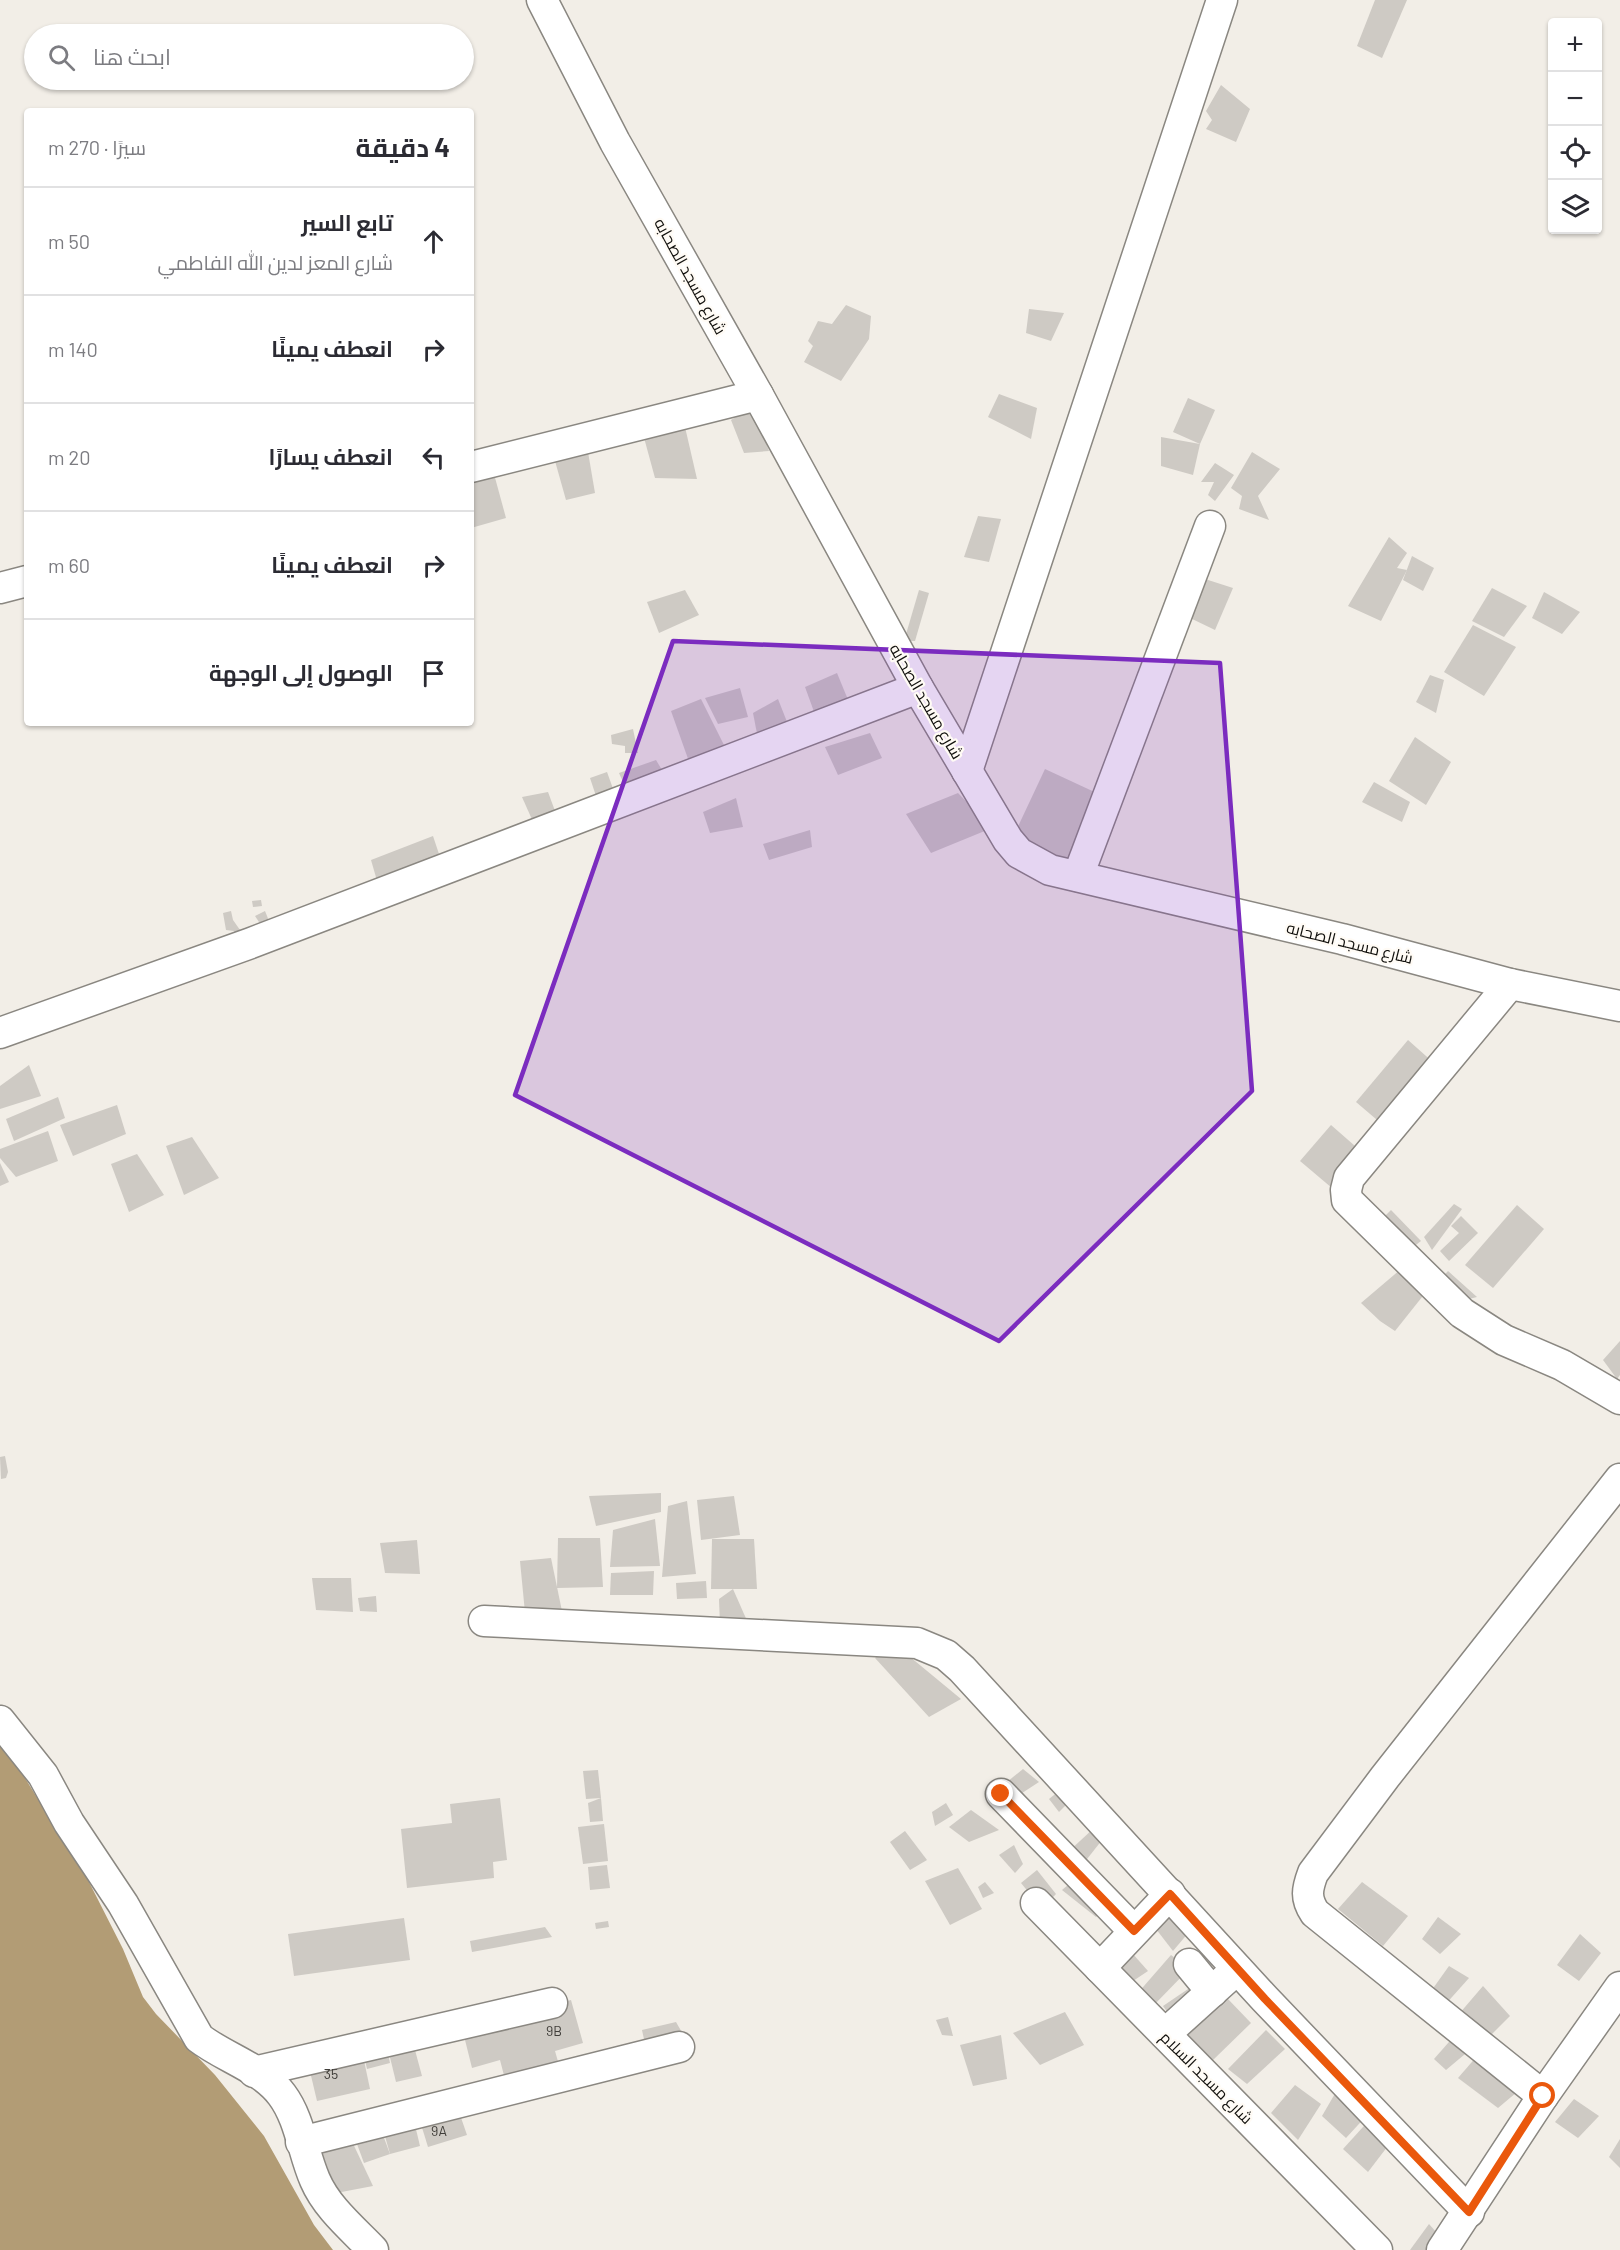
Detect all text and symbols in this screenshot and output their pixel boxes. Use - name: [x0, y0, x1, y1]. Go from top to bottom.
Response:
- map controls: [1548, 18, 1602, 234]
- button: +: [1548, 18, 1602, 72]
- search box: [24, 24, 474, 90]
- icon: search: [45, 41, 78, 74]
- text: ابحث هنا: [93, 43, 171, 69]
- button: −: [1548, 72, 1602, 126]
- button: locate: [1548, 126, 1602, 180]
- text: 4 دقيقة: [356, 131, 450, 162]
- text: سيرًا · 270 m: [48, 135, 146, 159]
- button: layers: [1548, 180, 1602, 234]
- text: تابع السير: [301, 209, 393, 235]
- street label: شارع مسجد الصحابه: [649, 215, 731, 339]
- icon: ahead: [417, 225, 450, 258]
- text: 50 m: [48, 229, 90, 253]
- text: شارع المعز لدين الله الفاطمي: [158, 250, 393, 274]
- icon: right: [417, 333, 450, 366]
- text: انعطف يمينًا: [271, 335, 393, 361]
- text: 140 m: [48, 337, 98, 361]
- icon: left: [417, 441, 450, 474]
- text: انعطف يسارًا: [269, 443, 393, 469]
- text: 20 m: [48, 445, 91, 469]
- icon: right: [417, 549, 450, 582]
- text: انعطف يمينًا: [271, 551, 393, 577]
- text: 60 m: [48, 553, 90, 577]
- street label: شارع مسجد الصحابه: [884, 640, 968, 763]
- icon: arrive: [417, 657, 450, 690]
- text: الوصول إلى الوجهة: [209, 659, 393, 685]
- street label: شارع مسجد الصحابه: [1284, 917, 1415, 970]
- route end: [987, 1780, 1013, 1806]
- house number: 9B: [546, 2022, 562, 2039]
- street label: شارع مسجد السلام: [1155, 2027, 1257, 2129]
- house number: 35: [324, 2065, 338, 2082]
- route start: [1529, 2082, 1555, 2108]
- house number: 9A: [431, 2122, 447, 2139]

